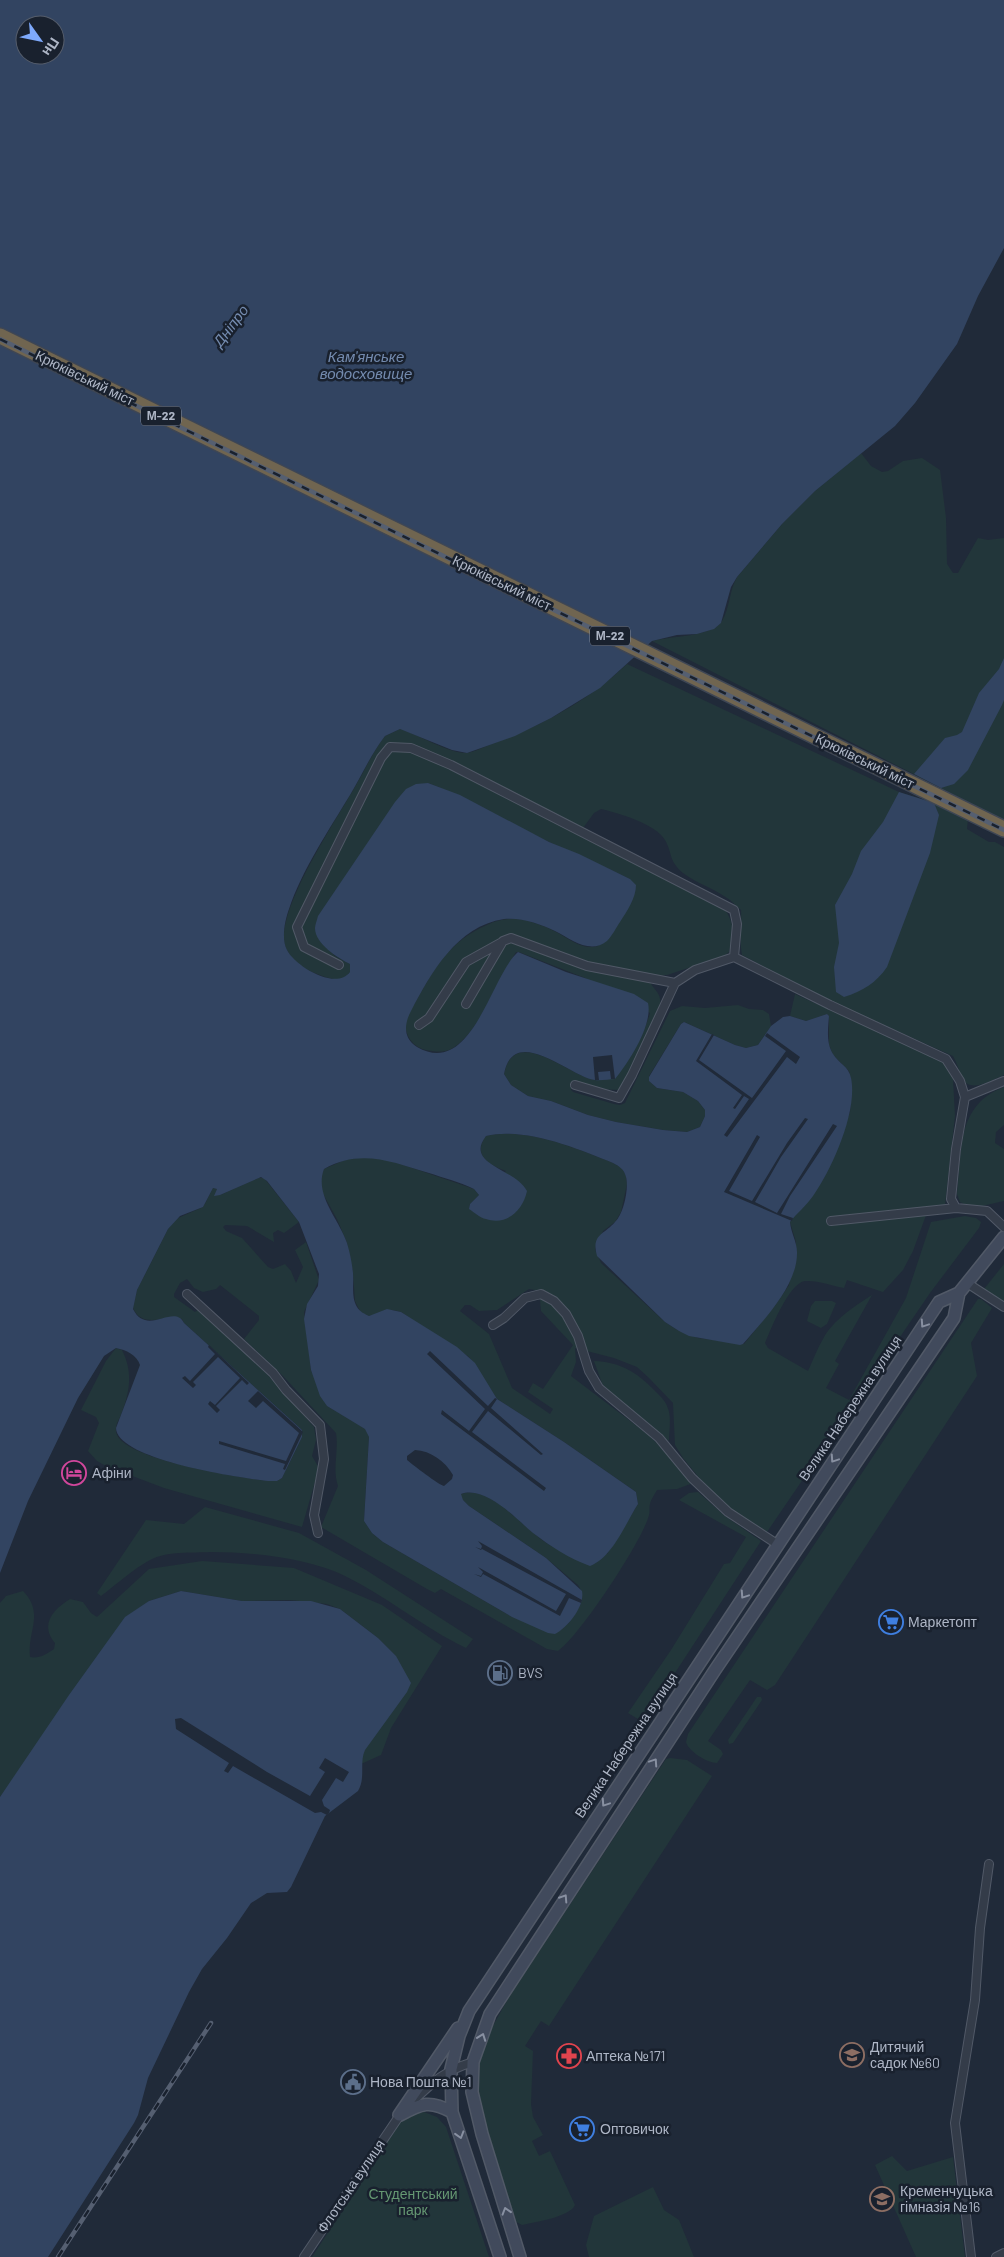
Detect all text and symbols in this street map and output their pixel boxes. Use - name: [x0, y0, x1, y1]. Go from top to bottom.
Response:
- north arrow: [15, 15, 65, 65]
- text: Пн: [39, 35, 63, 60]
- water label: Дніпро: [208, 301, 252, 351]
- street label: Крюківський міст: [33, 346, 138, 409]
- water label: Кам'янське водосховище: [320, 347, 412, 382]
- road number: М-22: [141, 406, 181, 426]
- street label: Крюківський міст: [450, 551, 555, 614]
- road number: М-22: [590, 626, 630, 646]
- street label: Крюківський міст: [813, 729, 918, 792]
- one-way arrow: [921, 1319, 930, 1328]
- street label: Велика Набережна вулиця: [795, 1332, 905, 1484]
- one-way arrow: [831, 1454, 840, 1463]
- hotel icon: Афіни: [61, 1460, 87, 1486]
- place label: Афіни: [92, 1464, 132, 1481]
- one-way arrow: [740, 1589, 750, 1598]
- supermarket icon: Маркетопт: [878, 1609, 904, 1635]
- place label: Маркетопт: [908, 1613, 978, 1630]
- fuel station icon: BVS: [487, 1660, 513, 1686]
- place label: BVS: [518, 1664, 543, 1681]
- street label: Велика Набережна вулиця: [571, 1669, 681, 1821]
- one-way arrow: [648, 1758, 657, 1768]
- one-way arrow: [602, 1798, 612, 1807]
- one-way arrow: [558, 1894, 568, 1903]
- one-way arrow: [476, 2033, 486, 2042]
- place label: Дитячий садок №60: [870, 2038, 940, 2071]
- school or university icon: Дитячий садок №60: [839, 2042, 865, 2068]
- pharmacy icon: Аптека №171: [556, 2043, 582, 2069]
- place label: Аптека №171: [586, 2047, 665, 2064]
- public building icon: Нова Пошта №1: [340, 2069, 366, 2095]
- place label: Нова Пошта №1: [370, 2073, 472, 2090]
- supermarket icon: Оптовичок: [569, 2116, 595, 2142]
- place label: Оптовичок: [600, 2120, 670, 2137]
- one-way arrow: [454, 2131, 464, 2139]
- street label: Флотська вулиця: [313, 2136, 388, 2236]
- place label: Кременчуцька гімназія №16: [900, 2182, 993, 2215]
- park label: Студентський парк: [368, 2185, 458, 2218]
- school or university icon: Кременчуцька гімназія №16: [869, 2186, 895, 2212]
- one-way arrow: [501, 2207, 511, 2215]

